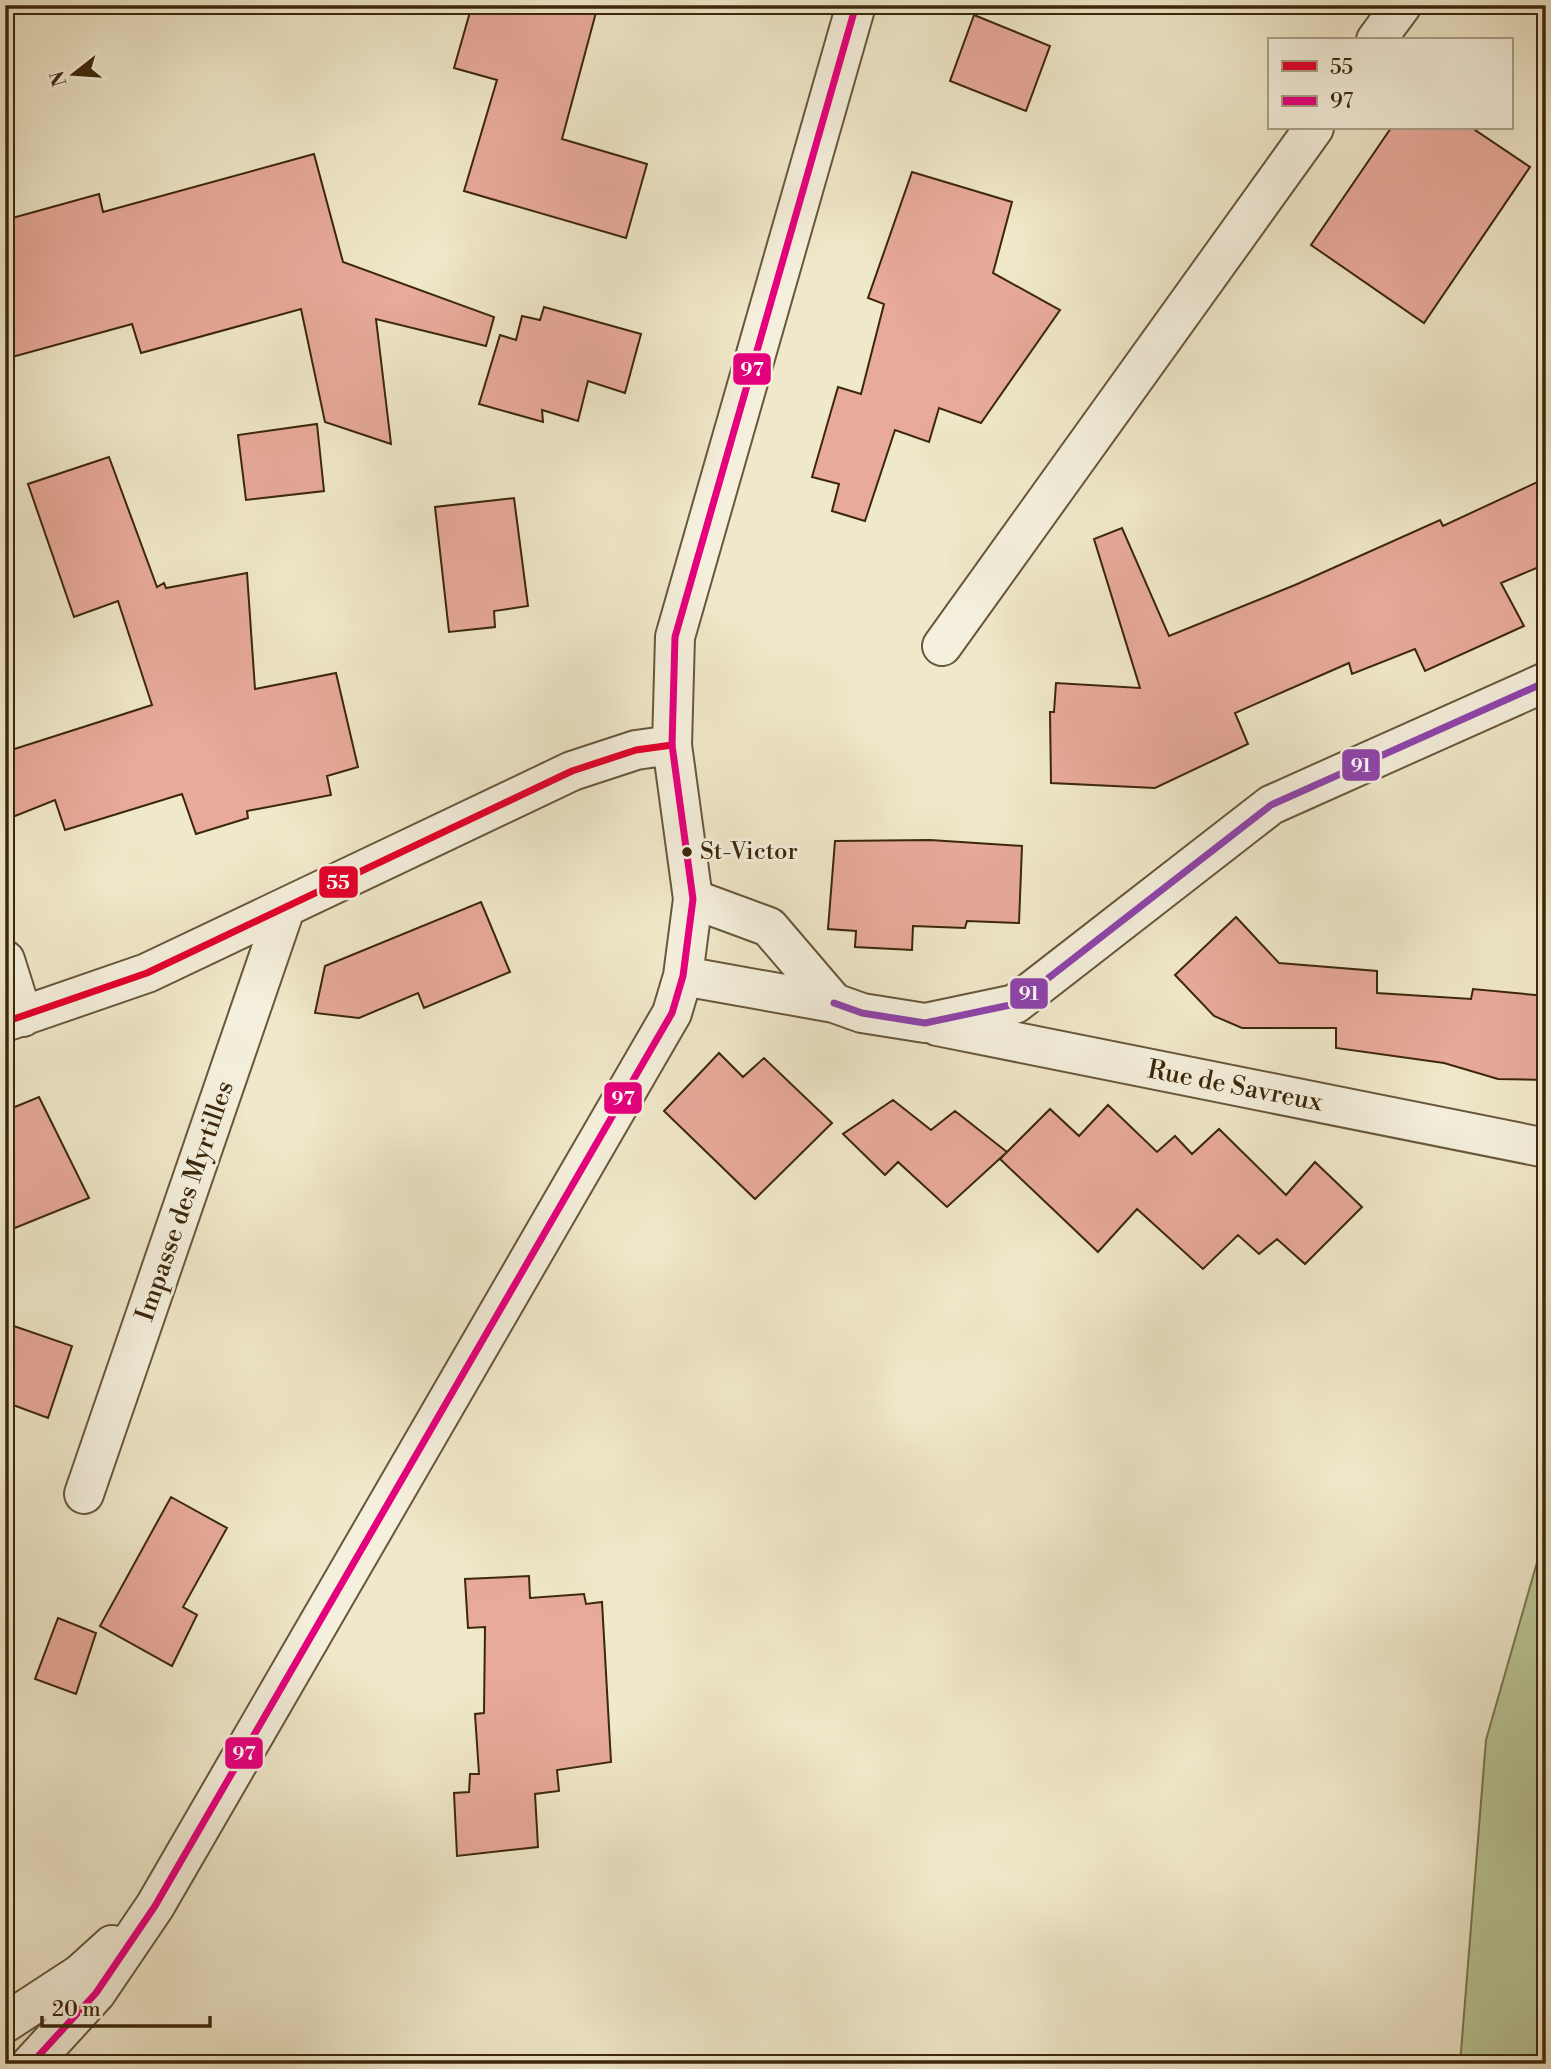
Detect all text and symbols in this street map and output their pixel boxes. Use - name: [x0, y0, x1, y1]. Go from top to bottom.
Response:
- north arrow: [38, 38, 108, 108]
- legend: [1268, 38, 1512, 130]
- text: 55: [1330, 55, 1353, 81]
- text: N: [45, 68, 72, 89]
- text: 97: [1330, 89, 1354, 115]
- line badge: 97: [732, 352, 772, 386]
- text: 97: [740, 358, 764, 382]
- line badge: 91: [1341, 748, 1381, 782]
- text: 91: [1351, 754, 1371, 778]
- place label: St-Victor: [700, 837, 798, 867]
- marker: St-Victor: [680, 845, 694, 859]
- line badge: 55: [318, 865, 359, 899]
- text: 55: [326, 871, 350, 895]
- line badge: 91: [1009, 977, 1049, 1010]
- text: 91: [1019, 982, 1039, 1006]
- street label: Rue de Savreux: [1145, 1053, 1326, 1119]
- street label: Impasse des Myrtilles: [129, 1077, 241, 1325]
- line badge: 97: [603, 1081, 643, 1115]
- text: 97: [611, 1087, 635, 1111]
- line badge: 97: [224, 1736, 264, 1770]
- text: 97: [232, 1742, 256, 1766]
- scale bar: [42, 1985, 210, 2029]
- text: 20 m: [52, 1997, 101, 2023]

